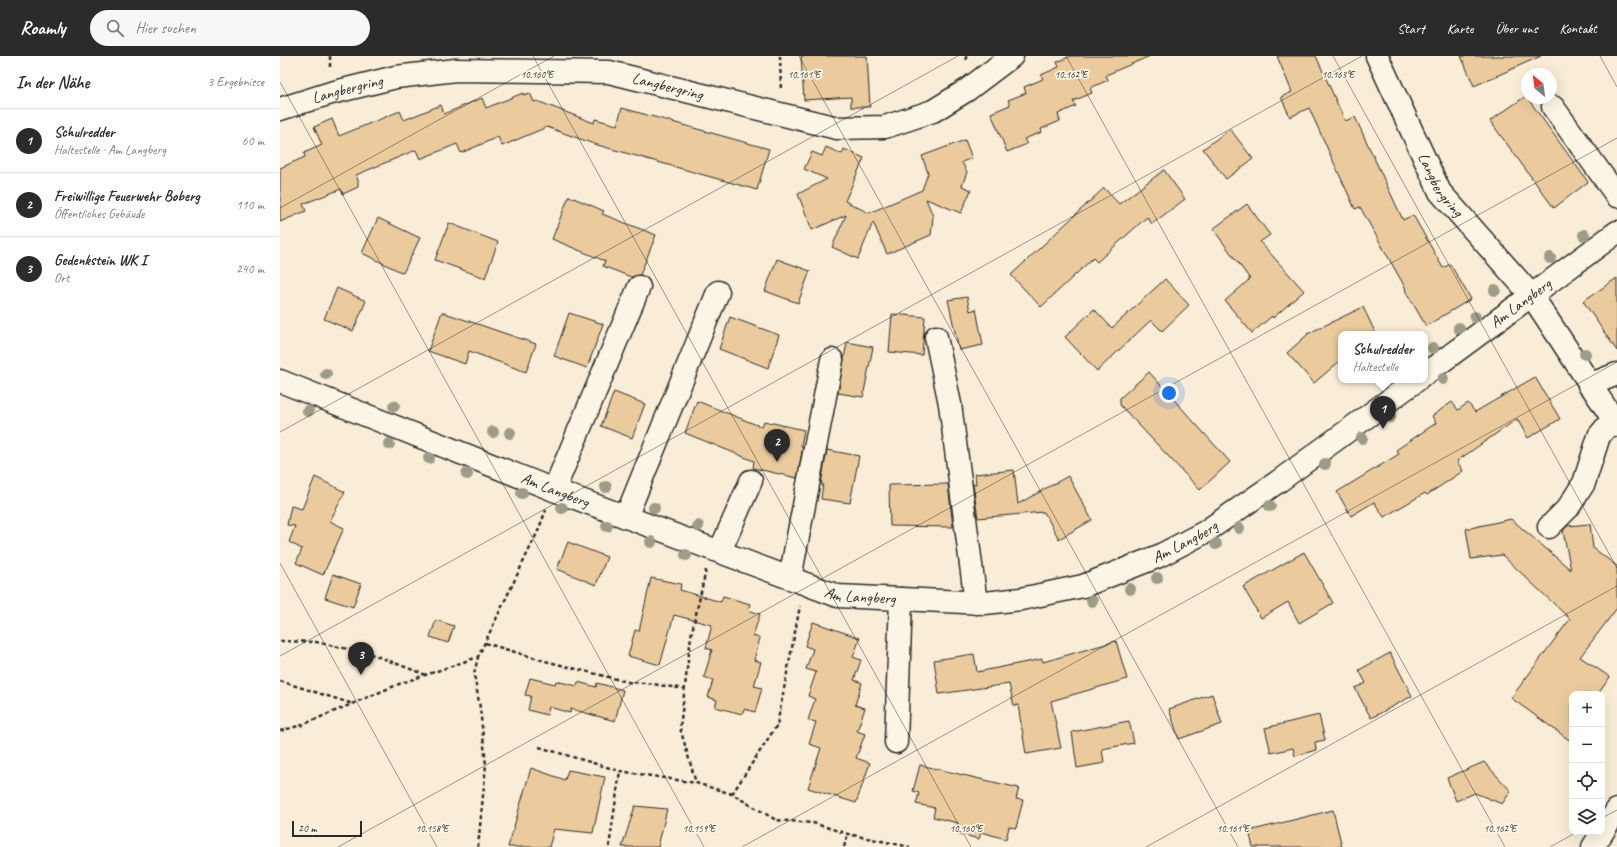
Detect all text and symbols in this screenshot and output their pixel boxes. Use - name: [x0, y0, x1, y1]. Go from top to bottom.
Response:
- search box: [90, 10, 370, 46]
- text: Roamly: [20, 16, 66, 40]
- icon: search: [104, 17, 126, 39]
- text: Hier suchen: [136, 19, 196, 38]
- text: Start: [1397, 20, 1425, 37]
- text: Karte: [1447, 20, 1473, 37]
- text: Über uns: [1495, 20, 1537, 37]
- text: Kontakt: [1559, 20, 1597, 37]
- text: 10.160°E: [521, 68, 555, 81]
- street label: Langbergring: [630, 68, 706, 105]
- text: 10.161°E: [788, 68, 822, 81]
- text: 10.162°E: [1055, 68, 1089, 81]
- text: 10.163°E: [1322, 68, 1356, 81]
- north arrow: [1521, 68, 1557, 104]
- street label: Langbergring: [309, 70, 386, 108]
- text: In der Nähe: [16, 72, 89, 93]
- text: 3 Ergebnisse: [208, 74, 264, 90]
- text: Schulredder: [54, 123, 115, 142]
- text: 1: [26, 133, 32, 149]
- text: 60 m: [242, 133, 264, 149]
- text: Haltestelle · Am Langberg: [54, 142, 166, 158]
- street label: Langbergring: [1413, 150, 1468, 222]
- text: Freiwillige Feuerwehr Boberg: [54, 187, 200, 206]
- text: 2: [26, 197, 32, 213]
- text: 110 m: [236, 197, 264, 213]
- text: Öffentliches Gebäude: [54, 206, 144, 222]
- text: Gedenkstein WK I: [54, 251, 147, 270]
- text: 3: [26, 261, 32, 277]
- text: 240 m: [236, 261, 264, 277]
- text: Ort: [54, 270, 69, 286]
- street label: Am Langberg: [1486, 273, 1556, 332]
- popup: [1338, 331, 1428, 383]
- text: Schulredder: [1353, 340, 1413, 359]
- text: Haltestelle: [1353, 359, 1398, 375]
- your location: [1159, 383, 1179, 403]
- pin: 1: [1370, 396, 1396, 429]
- pin: 2: [764, 429, 790, 462]
- street label: Am Langberg: [518, 468, 593, 513]
- street label: Am Langberg: [1150, 515, 1223, 568]
- street label: Am Langberg: [822, 582, 897, 609]
- pin: 3: [348, 642, 374, 675]
- map controls: [1569, 691, 1605, 835]
- button: +: [1569, 691, 1605, 727]
- button: −: [1569, 727, 1605, 763]
- button: locate: [1569, 763, 1605, 799]
- button: layers: [1569, 799, 1605, 835]
- scale bar: [292, 819, 362, 838]
- text: 20 m: [298, 821, 317, 835]
- text: 10.158°E: [416, 822, 450, 835]
- text: 10.159°E: [683, 822, 717, 835]
- text: 10.160°E: [950, 822, 984, 835]
- text: 10.161°E: [1217, 822, 1251, 835]
- text: 10.162°E: [1484, 822, 1518, 835]

